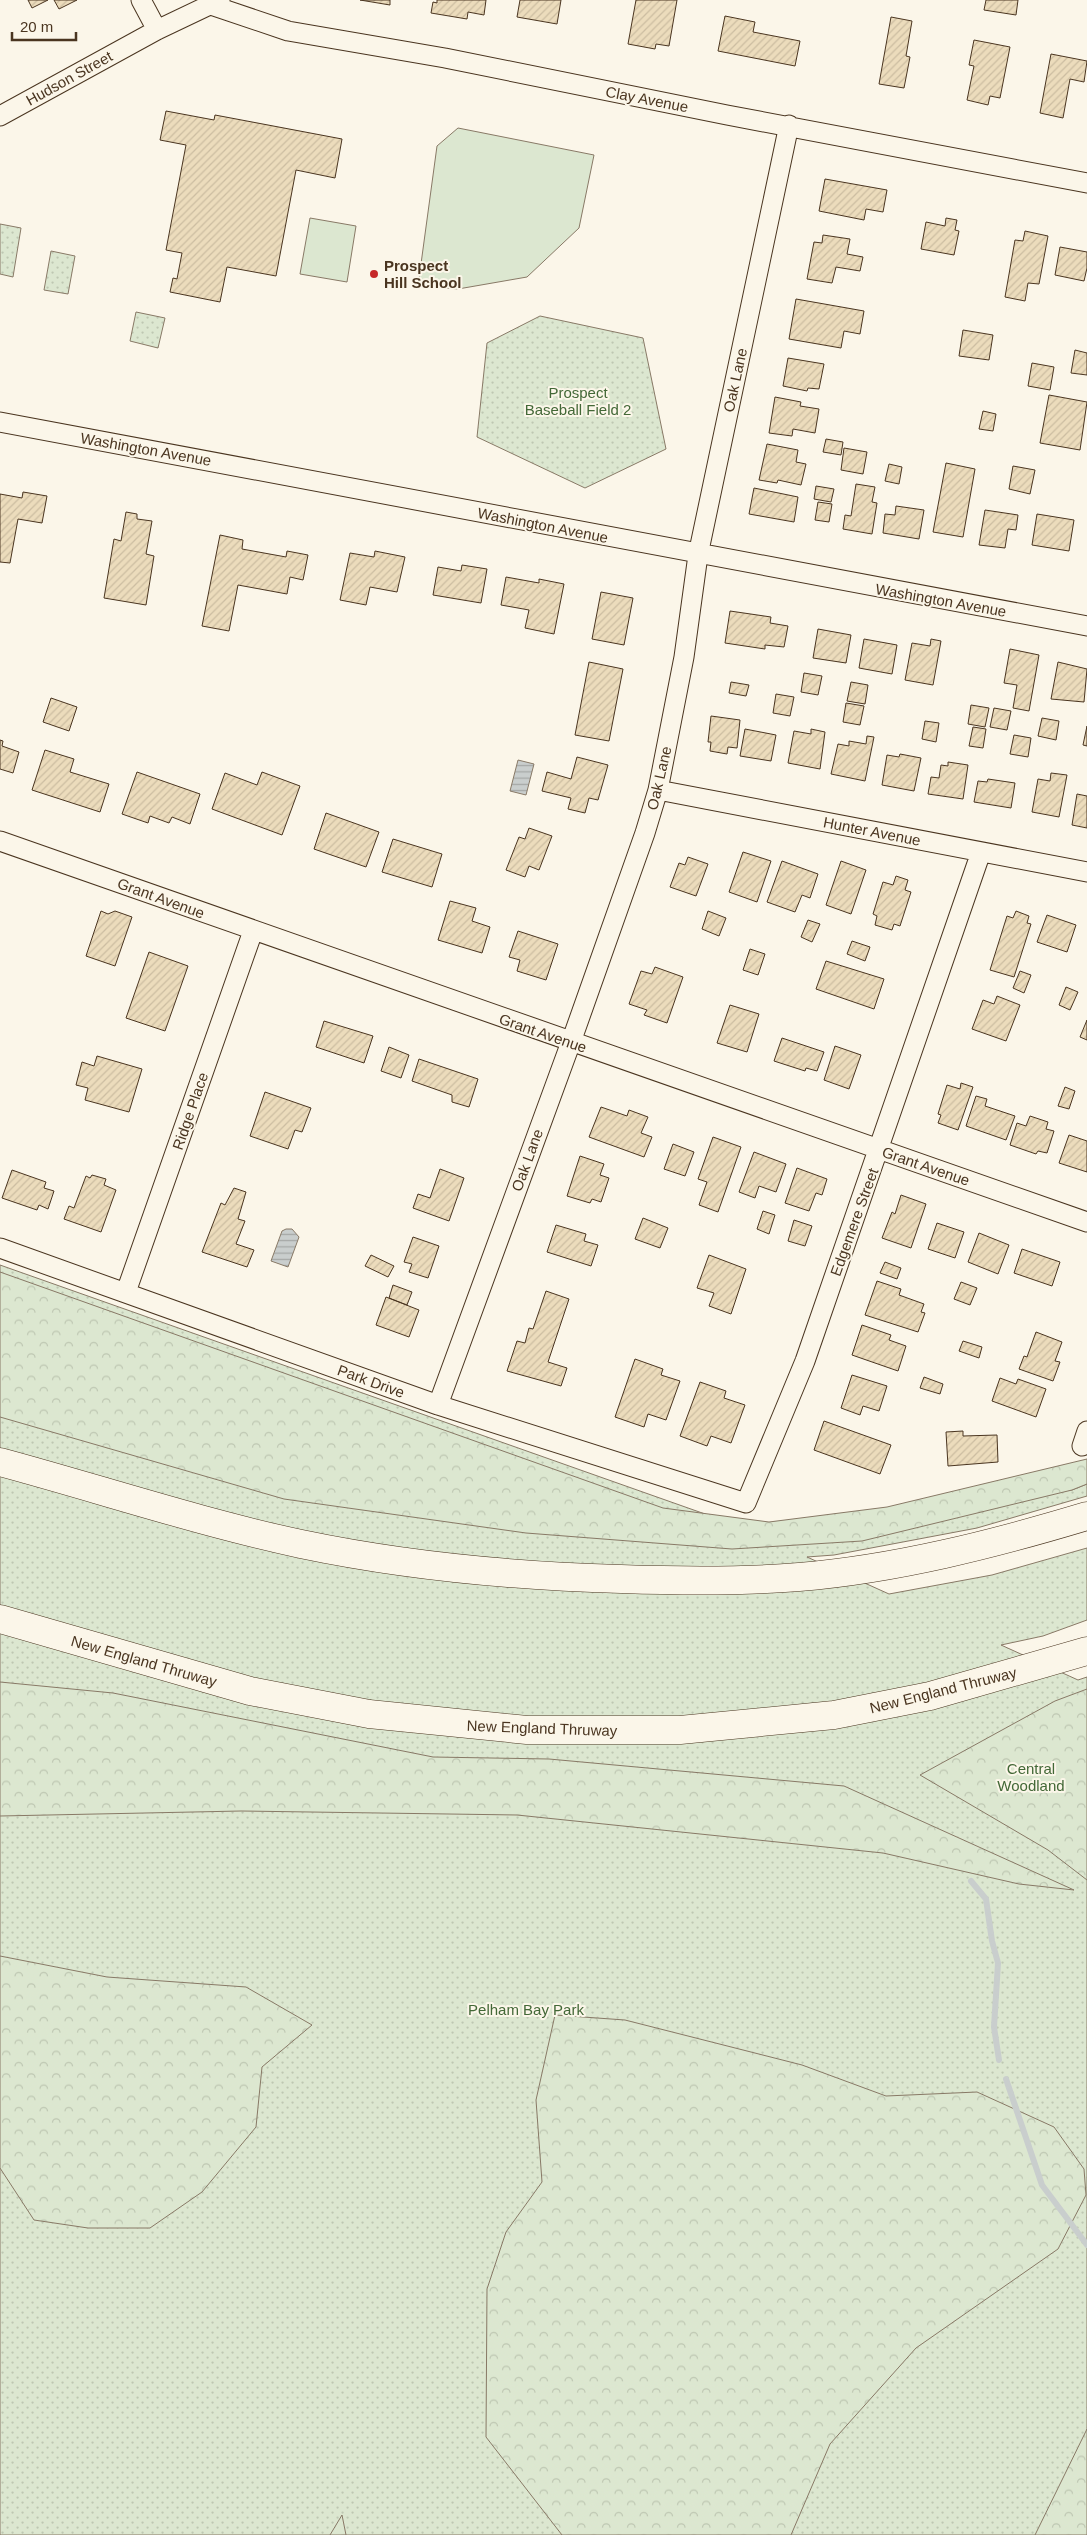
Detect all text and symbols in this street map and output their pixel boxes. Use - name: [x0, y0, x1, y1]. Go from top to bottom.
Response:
- scale bar: [12, 10, 76, 42]
- text: 20 m: [20, 18, 53, 35]
- street label: Hudson Street: [23, 47, 116, 109]
- street label: Clay Avenue: [604, 83, 690, 115]
- place label: Prospect Hill School: [384, 257, 462, 291]
- marker: Prospect Hill School: [368, 268, 380, 280]
- street label: Oak Lane: [720, 346, 750, 414]
- park label: Prospect Baseball Field 2: [525, 384, 631, 418]
- street label: Washington Avenue: [79, 429, 213, 469]
- street label: Washington Avenue: [476, 504, 610, 546]
- street label: Washington Avenue: [874, 580, 1008, 620]
- street label: Oak Lane: [643, 744, 675, 812]
- street label: Hunter Avenue: [822, 813, 922, 849]
- street label: Grant Avenue: [115, 874, 207, 922]
- street label: Grant Avenue: [497, 1010, 589, 1056]
- street label: Ridge Place: [169, 1070, 211, 1152]
- street label: Oak Lane: [508, 1127, 546, 1193]
- street label: Grant Avenue: [880, 1143, 972, 1189]
- street label: Edgemere Street: [827, 1165, 882, 1278]
- street label: Park Drive: [335, 1361, 407, 1401]
- street label: New England Thruway: [69, 1632, 219, 1690]
- street label: New England Thruway: [868, 1663, 1019, 1716]
- street label: New England Thruway: [466, 1717, 618, 1739]
- park label: Central Woodland: [997, 1760, 1065, 1794]
- park label: Pelham Bay Park: [468, 2001, 584, 2018]

